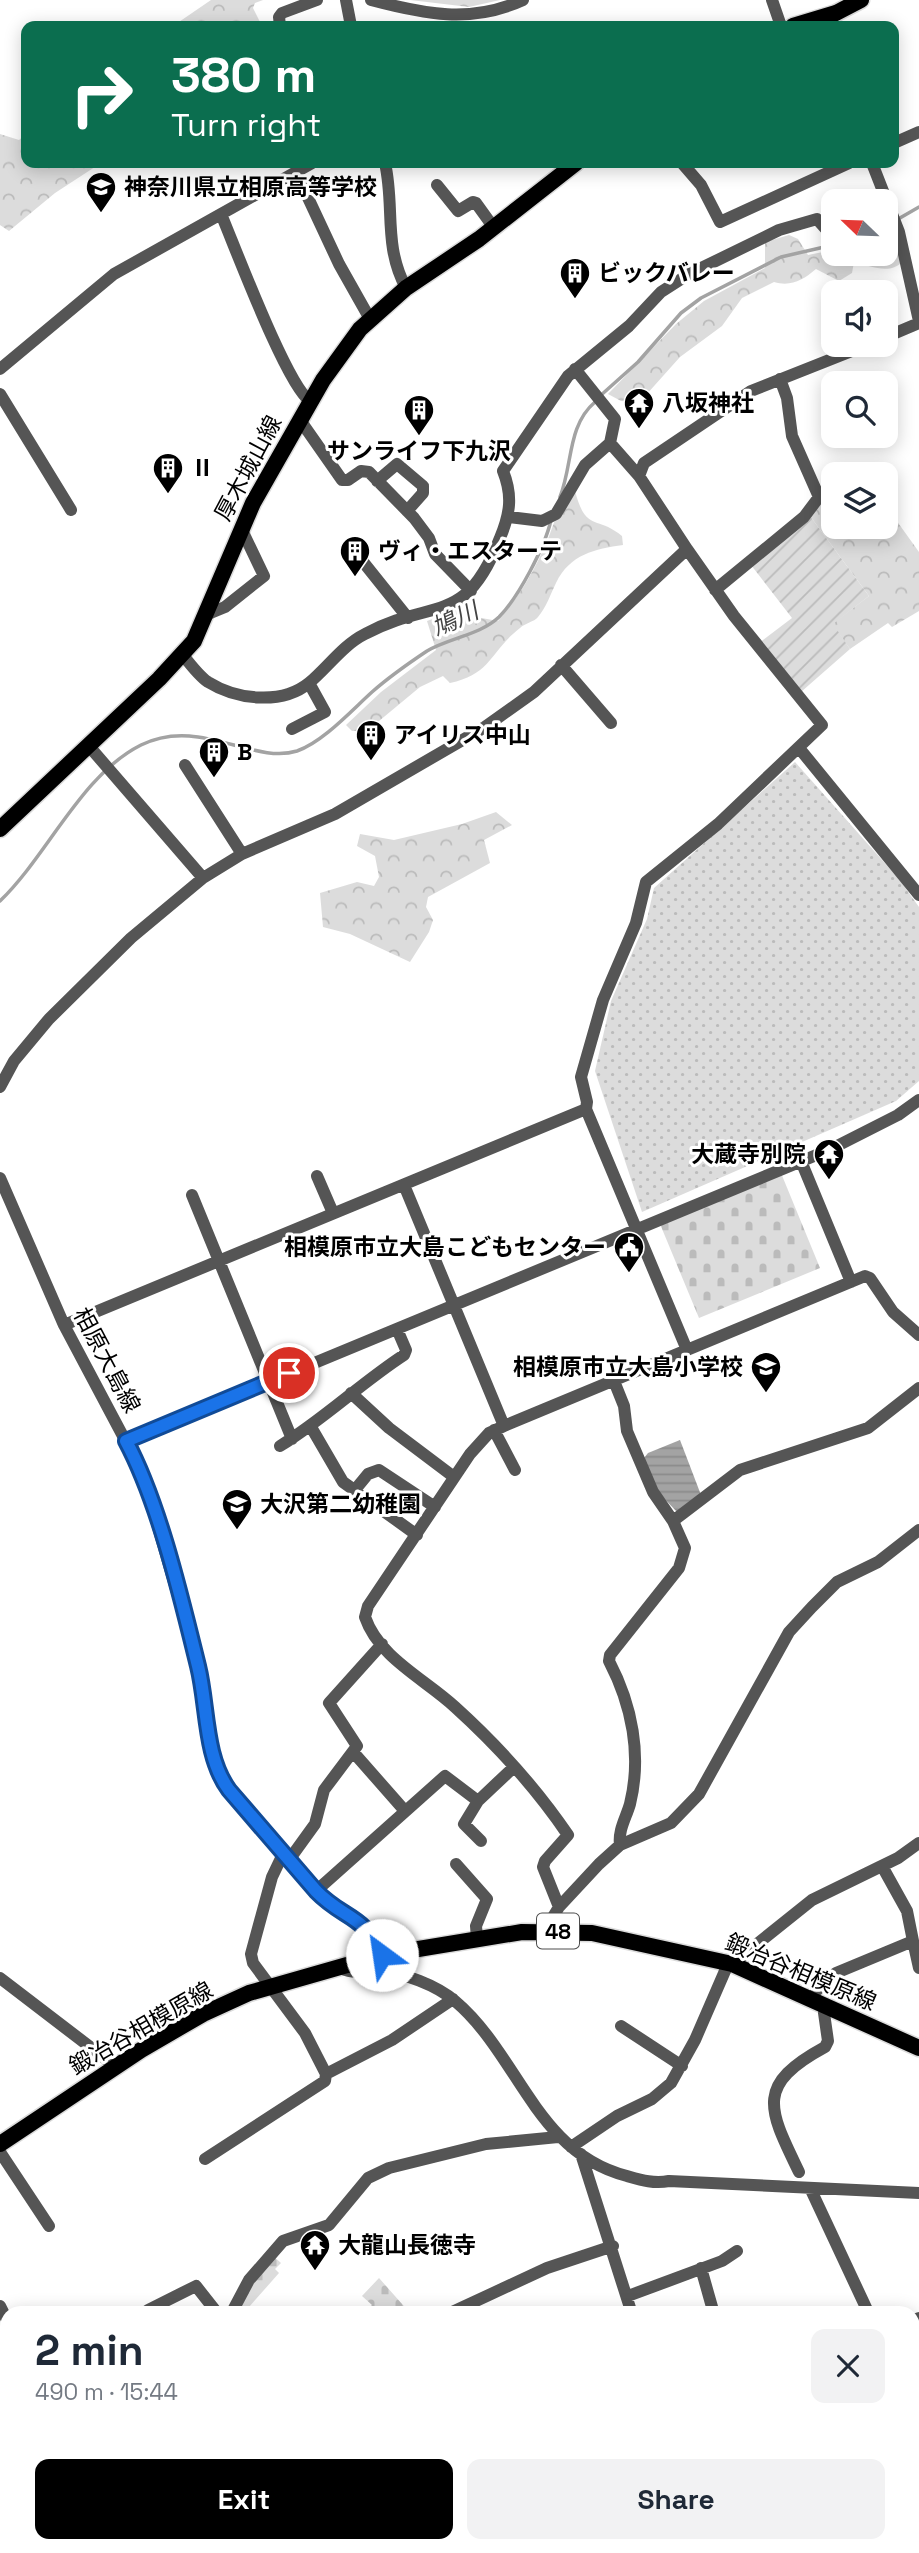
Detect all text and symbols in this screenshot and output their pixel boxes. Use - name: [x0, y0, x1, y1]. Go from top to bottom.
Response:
- text: 380 m: [171, 44, 316, 106]
- icon: right: [56, 49, 147, 140]
- text: Turn right: [171, 105, 321, 145]
- school or university icon: 神奈川県立相原高等学校: [84, 170, 118, 214]
- place label: 神奈川県立相原高等学校: [124, 172, 377, 202]
- north arrow: [821, 189, 898, 266]
- map controls: [821, 189, 898, 539]
- building icon: ビックバレー: [558, 256, 592, 300]
- place label: ビックバレー: [598, 258, 735, 288]
- button: sound: [821, 280, 898, 357]
- button: search: [821, 371, 898, 448]
- temple icon: 八坂神社: [622, 386, 656, 430]
- place label: 八坂神社: [662, 388, 754, 418]
- building icon: サンライフ下九沢: [402, 393, 436, 437]
- street label: 厚木城山線: [208, 410, 288, 526]
- place label: サンライフ下九沢: [327, 436, 511, 466]
- building icon: Ⅱ: [151, 451, 185, 495]
- place label: Ⅱ: [191, 453, 214, 483]
- button: layers: [821, 462, 898, 539]
- building icon: ヴィ・エスターテ: [338, 534, 372, 578]
- place label: ヴィ・エスターテ: [378, 536, 562, 566]
- water label: 鳩川: [427, 594, 486, 643]
- building icon: アイリス中山: [354, 718, 388, 762]
- place label: アイリス中山: [394, 720, 531, 750]
- building icon: B: [197, 735, 231, 779]
- place label: B: [237, 737, 252, 767]
- temple icon: 大蔵寺別院: [812, 1137, 846, 1181]
- place label: 大蔵寺別院: [691, 1139, 806, 1169]
- public building icon: 相模原市立大島こどもセンター: [612, 1230, 646, 1274]
- place label: 相模原市立大島こどもセンター: [284, 1232, 606, 1262]
- street label: 相原大島線: [67, 1302, 147, 1418]
- pin: [259, 1343, 319, 1403]
- school or university icon: 相模原市立大島小学校: [749, 1350, 783, 1394]
- place label: 相模原市立大島小学校: [513, 1352, 743, 1382]
- icon: arrive: [270, 1354, 308, 1392]
- school or university icon: 大沢第二幼稚園: [220, 1487, 254, 1531]
- place label: 大沢第二幼稚園: [260, 1489, 421, 1519]
- road number: 48: [537, 1913, 579, 1948]
- position arrow: [345, 1918, 419, 1992]
- street label: 鍛冶谷相模原線: [721, 1927, 881, 2017]
- street label: 鍛冶谷相模原線: [64, 1975, 218, 2081]
- temple icon: 大龍山長徳寺: [298, 2228, 332, 2272]
- place label: 大龍山長徳寺: [338, 2230, 476, 2260]
- text: 2 min: [35, 2324, 144, 2377]
- button: close: [811, 2329, 885, 2403]
- text: 490 m · 15:44: [35, 2377, 178, 2407]
- button: Exit: [35, 2459, 453, 2539]
- button: Share: [467, 2459, 885, 2539]

